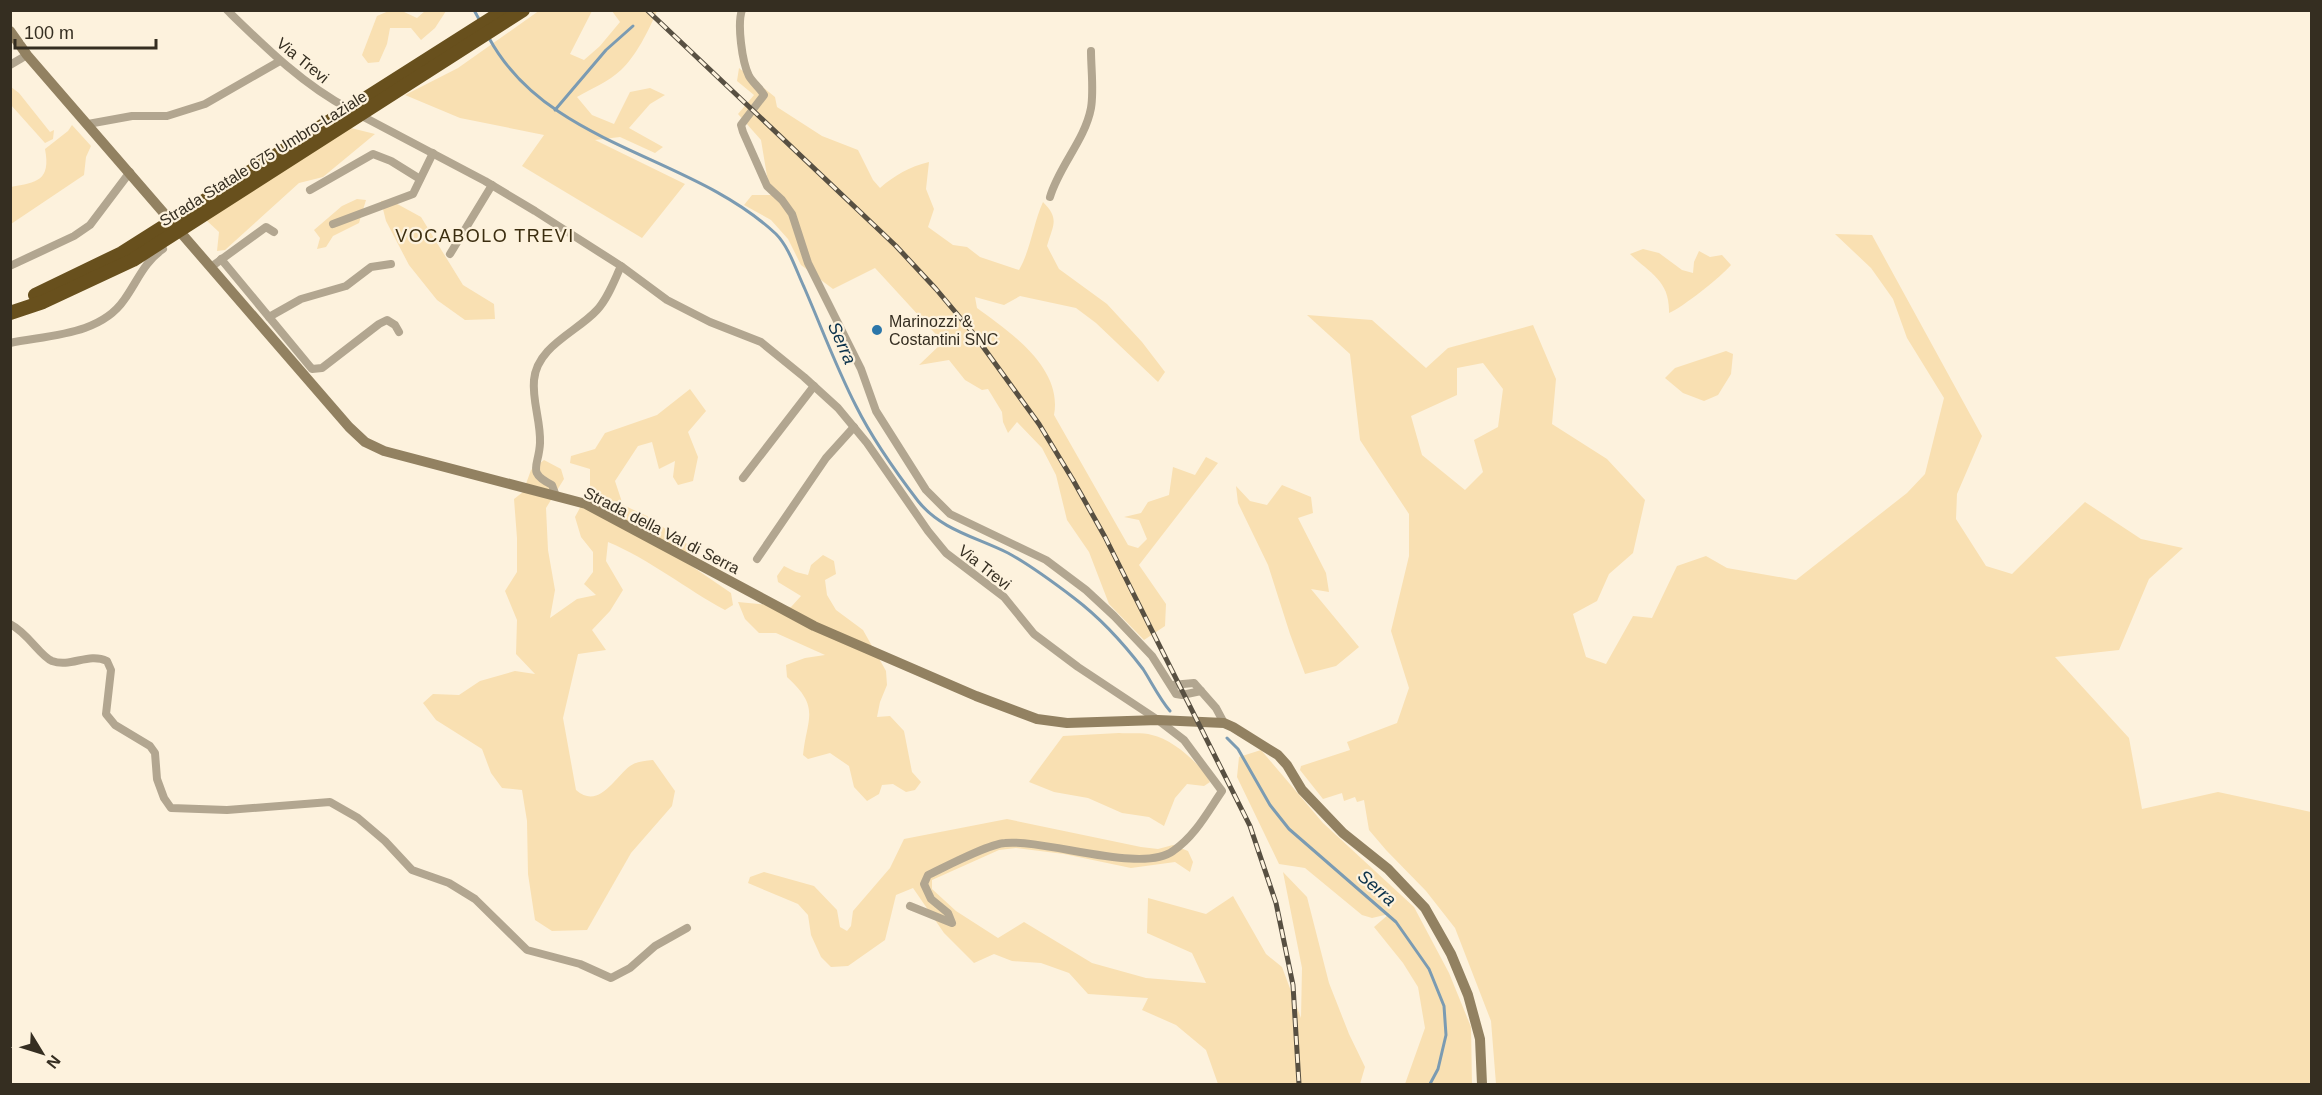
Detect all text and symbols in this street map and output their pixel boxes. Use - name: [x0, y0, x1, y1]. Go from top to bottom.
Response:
- scale bar: [15, 12, 156, 50]
- text: 100 m: [24, 23, 74, 43]
- street label: Via Trevi: [273, 34, 332, 86]
- street label: Strada Statale 675 Umbro-Laziale: [157, 87, 370, 229]
- district label: VOCABOLO TREVI: [395, 226, 575, 246]
- place label: Marinozzi & Costantini SNC: [889, 313, 998, 348]
- water label: Serra: [824, 319, 860, 367]
- marker: Marinozzi & Costantini SNC: [870, 323, 884, 337]
- street label: Strada della Val di Serra: [581, 484, 742, 577]
- street label: Via Trevi: [955, 542, 1014, 593]
- water label: Serra: [1354, 866, 1400, 910]
- north arrow: [12, 1023, 72, 1083]
- text: N: [43, 1052, 64, 1072]

